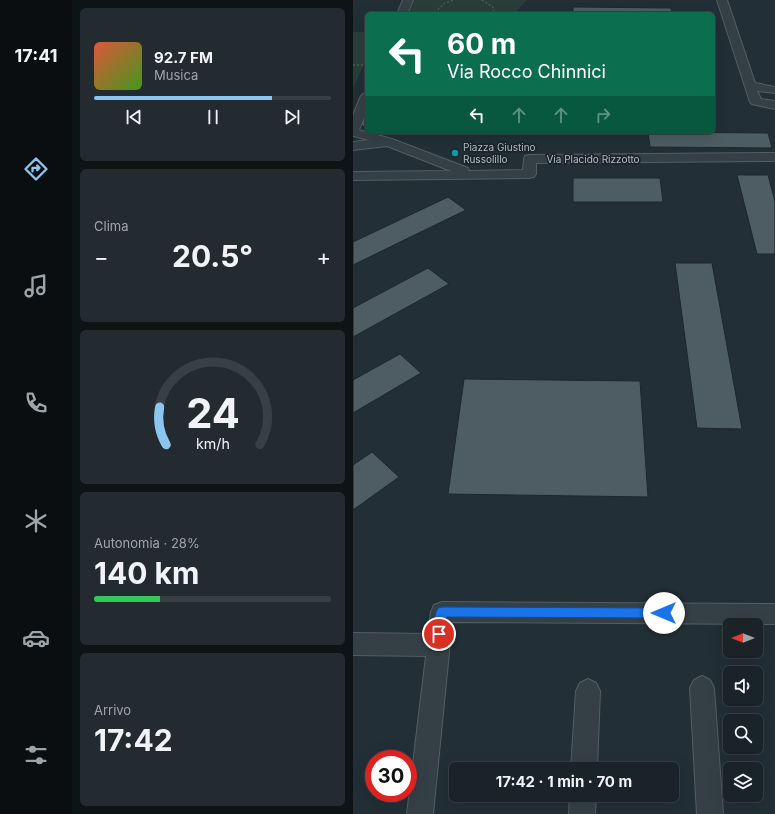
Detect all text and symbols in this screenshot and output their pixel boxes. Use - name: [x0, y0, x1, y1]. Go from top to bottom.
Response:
- text: 60 m: [447, 27, 516, 61]
- icon: left: [381, 28, 433, 80]
- text: 17:41: [15, 45, 57, 66]
- text: 92.7 FM: [154, 48, 213, 67]
- text: Via Rocco Chinnici: [447, 61, 606, 82]
- text: Musica: [154, 67, 198, 83]
- icon: left: [466, 104, 488, 126]
- icon: ahead: [508, 104, 530, 126]
- icon: ahead: [550, 104, 572, 126]
- icon: right: [592, 104, 614, 126]
- icon: previous: [123, 106, 145, 128]
- icon: pause: [202, 106, 224, 128]
- icon: next: [281, 106, 303, 128]
- place label: Piazza Giustino Russolillo: [463, 141, 536, 165]
- marker: Piazza Giustino Russolillo: [450, 148, 460, 158]
- street label: Via Placido Rizzotto: [546, 153, 640, 165]
- icon: directions: [22, 155, 50, 183]
- text: Clima: [94, 218, 128, 234]
- text: 20.5°: [172, 238, 253, 274]
- text: −: [94, 244, 109, 270]
- text: +: [316, 244, 331, 270]
- icon: music: [22, 272, 50, 300]
- text: 24: [186, 388, 239, 438]
- icon: phone: [22, 389, 50, 417]
- text: km/h: [196, 435, 229, 452]
- icon: climate: [22, 507, 50, 535]
- text: Autonomia · 28%: [94, 535, 200, 551]
- text: 140 km: [94, 555, 199, 591]
- position arrow: [643, 592, 685, 634]
- pin: [422, 617, 456, 651]
- north arrow: [723, 618, 763, 658]
- map controls: [723, 618, 763, 802]
- icon: arrive: [428, 623, 450, 645]
- icon: car: [22, 624, 50, 652]
- button: sound: [723, 666, 763, 706]
- text: Arrivo: [94, 702, 131, 718]
- button: search: [723, 714, 763, 754]
- text: 17:42: [94, 722, 173, 758]
- icon: filters: [22, 741, 50, 769]
- speed limit sign: 30: [365, 750, 417, 802]
- button: layers: [723, 762, 763, 802]
- text: 17:42 · 1 min · 70 m: [496, 772, 632, 791]

